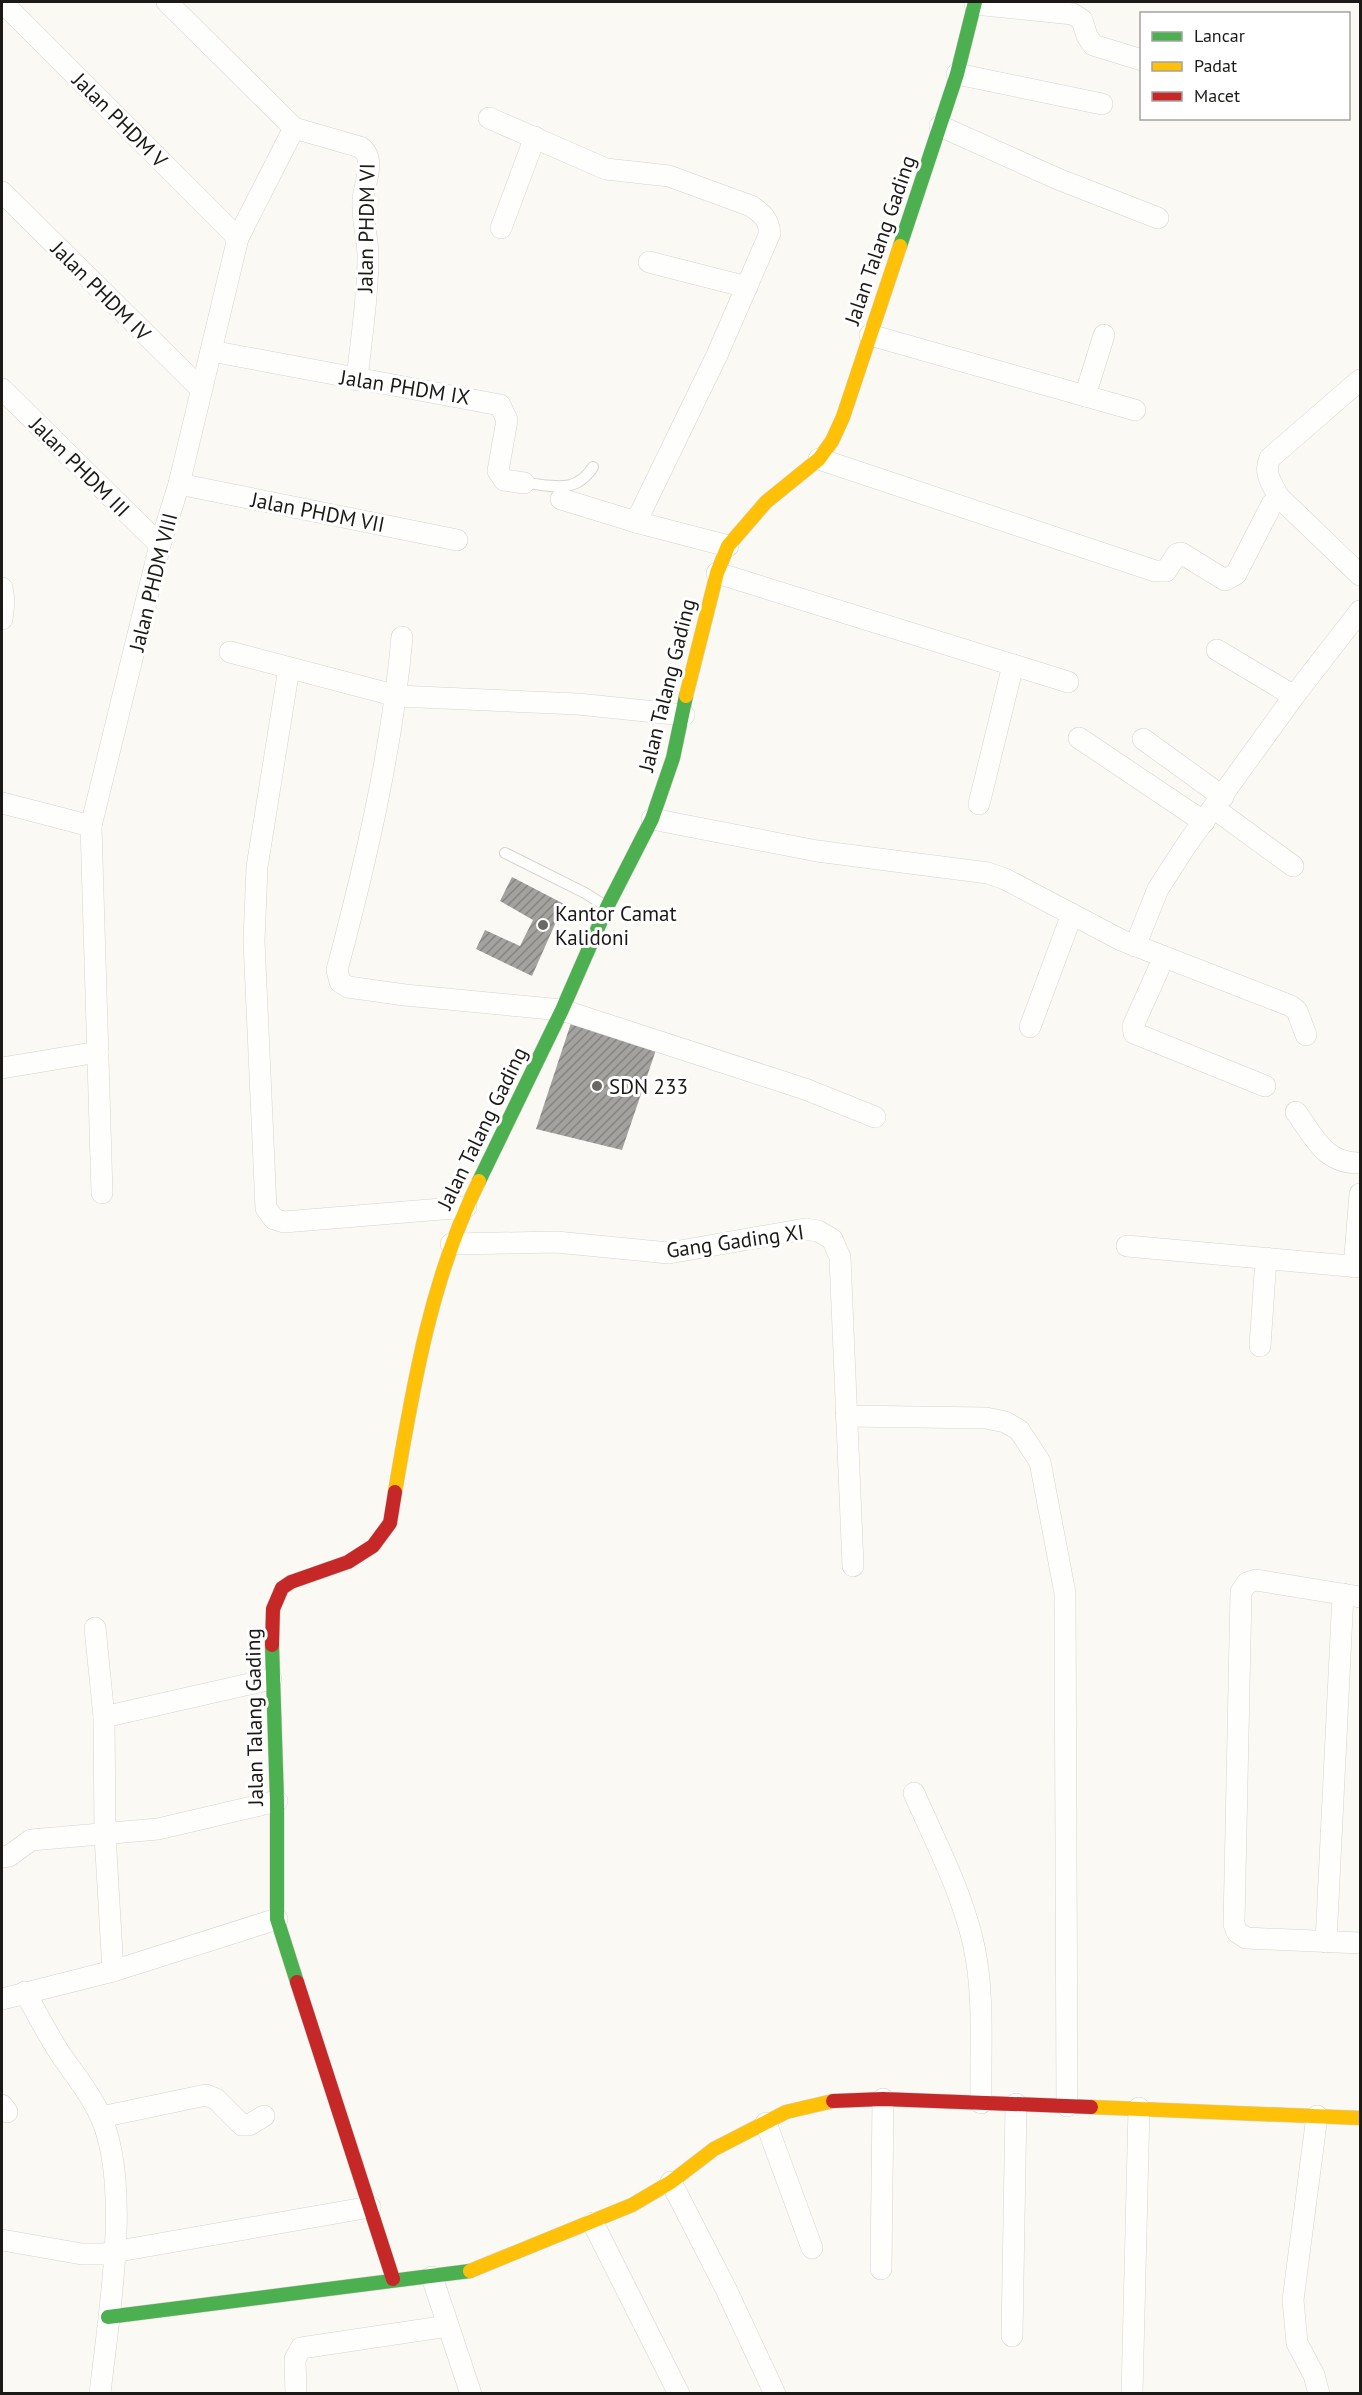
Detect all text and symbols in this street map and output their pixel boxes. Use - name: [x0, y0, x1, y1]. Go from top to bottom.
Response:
- legend: [1140, 12, 1350, 120]
- text: Lancar: [1194, 24, 1245, 47]
- text: Padat: [1194, 54, 1237, 77]
- street label: Jalan PHDM V: [66, 66, 173, 173]
- text: Macet: [1194, 84, 1240, 107]
- street label: Jalan Talang Gading: [838, 152, 922, 329]
- street label: Jalan PHDM VI: [351, 163, 381, 294]
- street label: Jalan PHDM IV: [45, 235, 157, 347]
- street label: Jalan PHDM IX: [337, 363, 472, 411]
- street label: Jalan PHDM III: [24, 411, 136, 523]
- street label: Jalan PHDM VII: [248, 486, 387, 538]
- street label: Jalan PHDM VIII: [123, 510, 183, 655]
- street label: Jalan Talang Gading: [632, 596, 702, 775]
- place label: Kantor Camat Kalidoni: [555, 900, 677, 951]
- marker: Kantor Camat Kalidoni: [536, 918, 550, 932]
- street label: Jalan Talang Gading: [431, 1042, 533, 1214]
- place label: SDN 233: [609, 1073, 688, 1100]
- marker: SDN 233: [590, 1079, 604, 1093]
- street label: Gang Gading XI: [664, 1218, 806, 1264]
- street label: Jalan Talang Gading: [239, 1628, 269, 1807]

